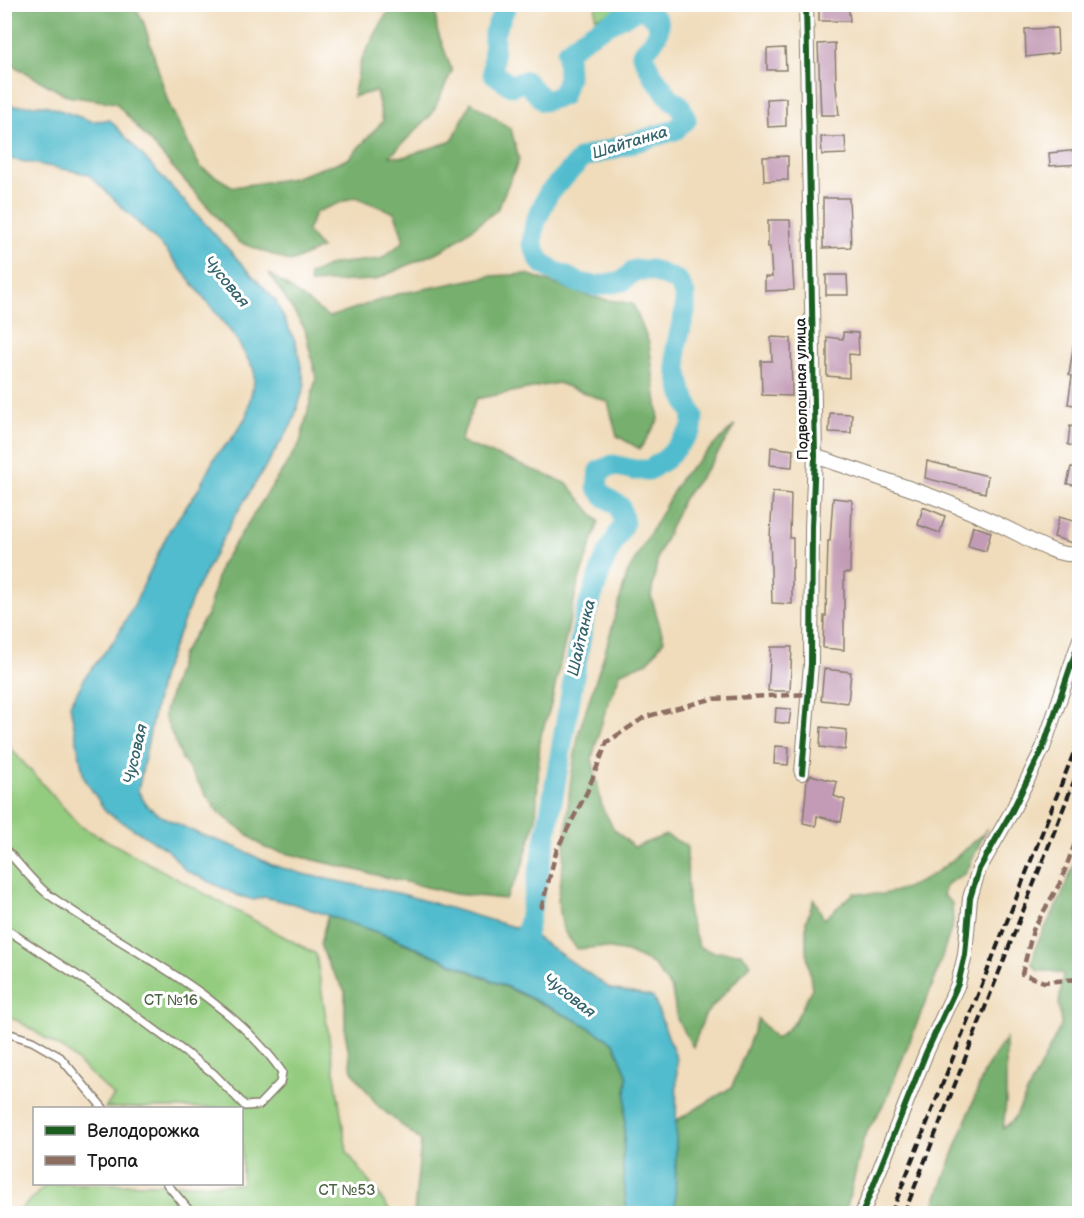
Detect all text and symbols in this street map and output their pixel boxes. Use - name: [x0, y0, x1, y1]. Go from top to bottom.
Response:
- water label: Шайтанка: [590, 123, 670, 163]
- water label: Чусовая: [199, 253, 253, 312]
- street label: Подволошная улица: [791, 317, 813, 460]
- water label: Шайтанка: [564, 598, 600, 678]
- water label: Чусовая: [120, 722, 152, 786]
- water label: Чусовая: [539, 970, 599, 1022]
- park label: СТ №16: [144, 991, 198, 1010]
- legend: [33, 1107, 243, 1185]
- text: Велодорожка: [87, 1121, 200, 1142]
- text: Тропа: [87, 1151, 138, 1172]
- park label: СТ №53: [319, 1181, 375, 1200]

